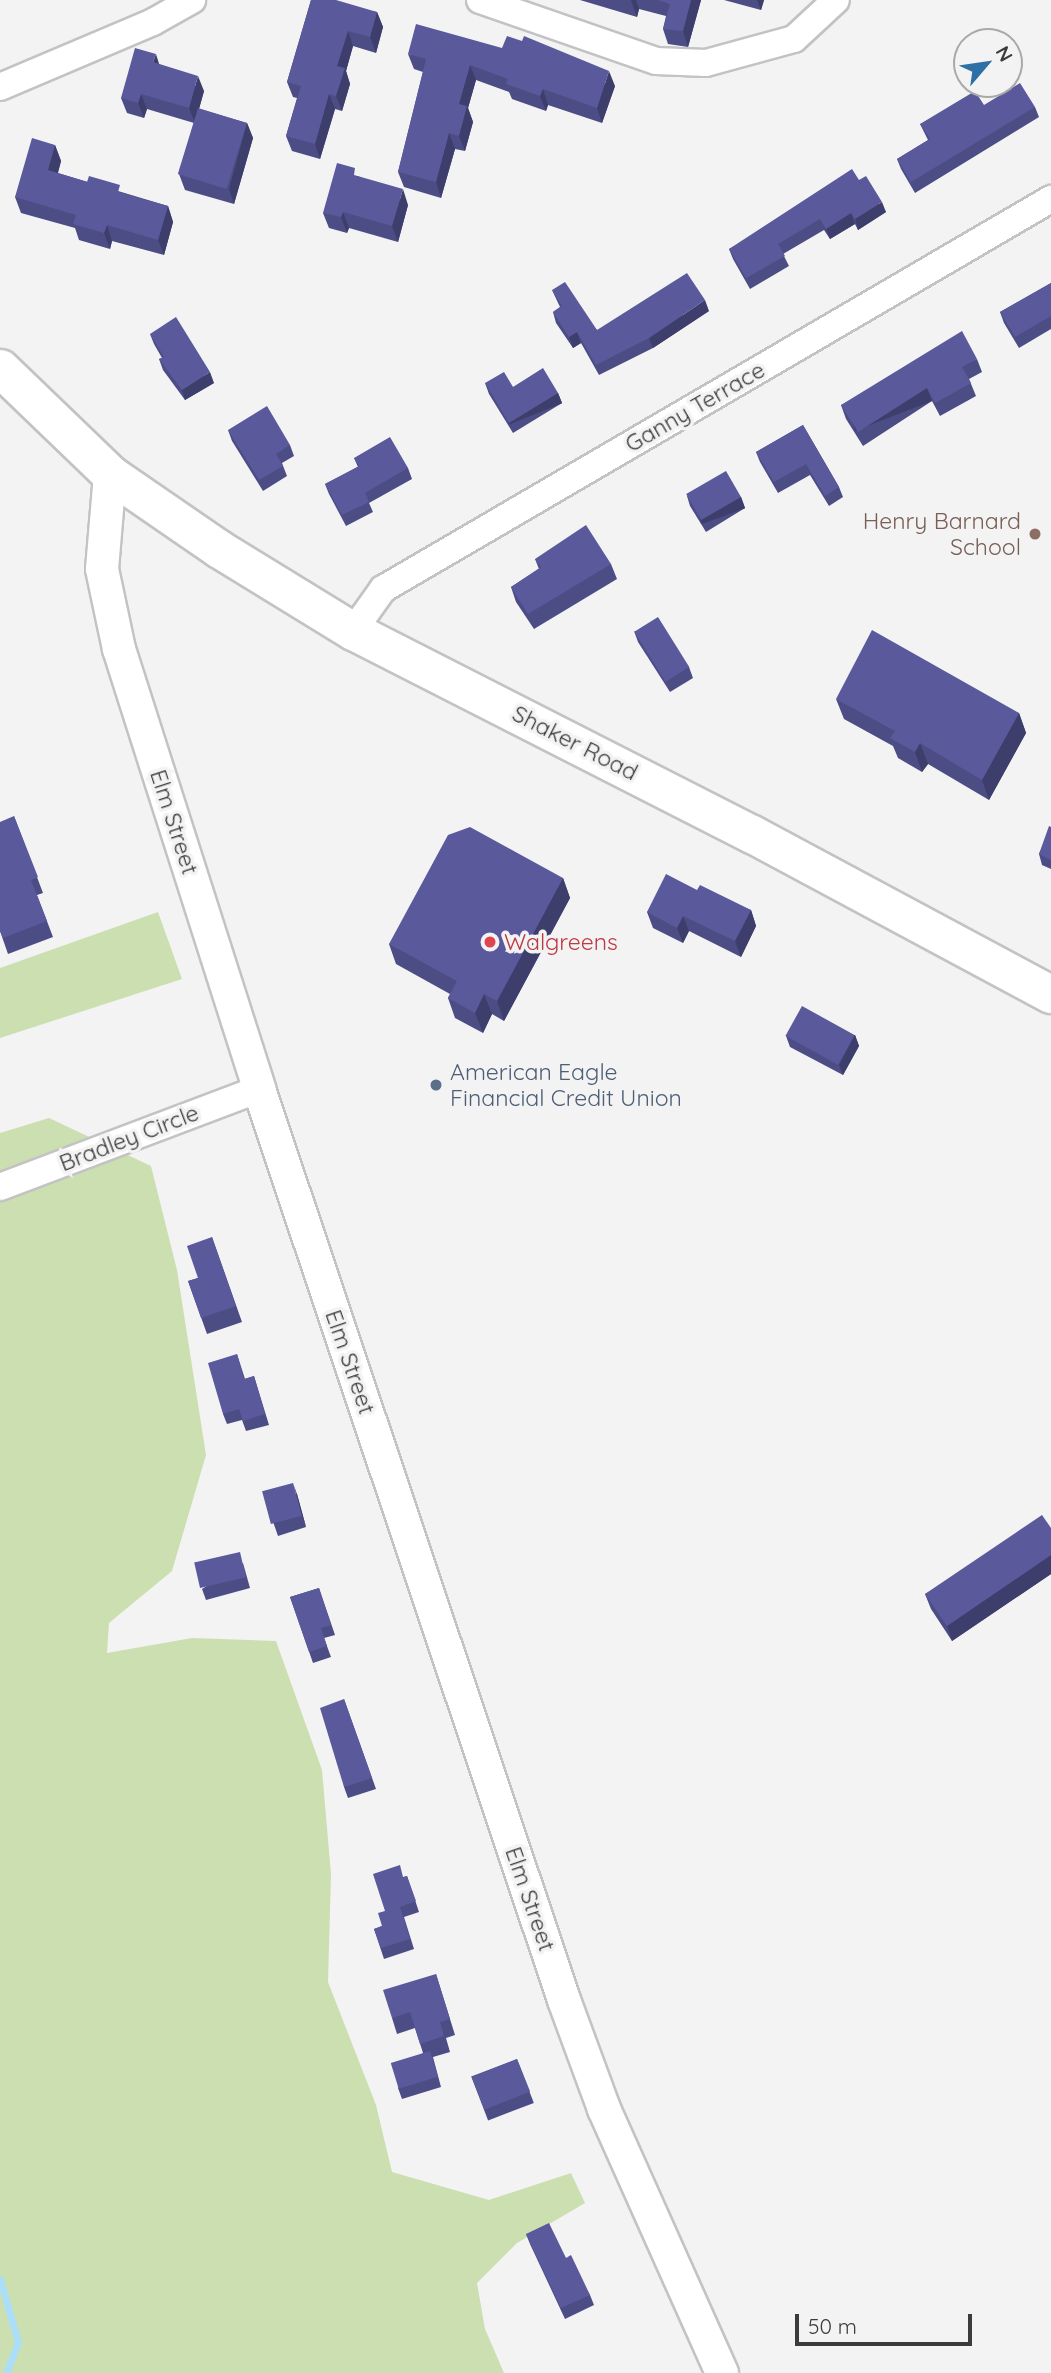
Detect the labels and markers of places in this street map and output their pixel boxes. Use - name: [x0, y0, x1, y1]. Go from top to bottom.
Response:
- place label: Henry Barnard School: [863, 507, 1021, 561]
- marker: Henry Barnard School: [1027, 526, 1043, 542]
- place label: Walgreens: [504, 928, 618, 956]
- marker: Walgreens: [482, 934, 498, 950]
- place label: American Eagle Financial Credit Union: [450, 1058, 682, 1112]
- marker: American Eagle Financial Credit Union: [428, 1077, 444, 1093]

